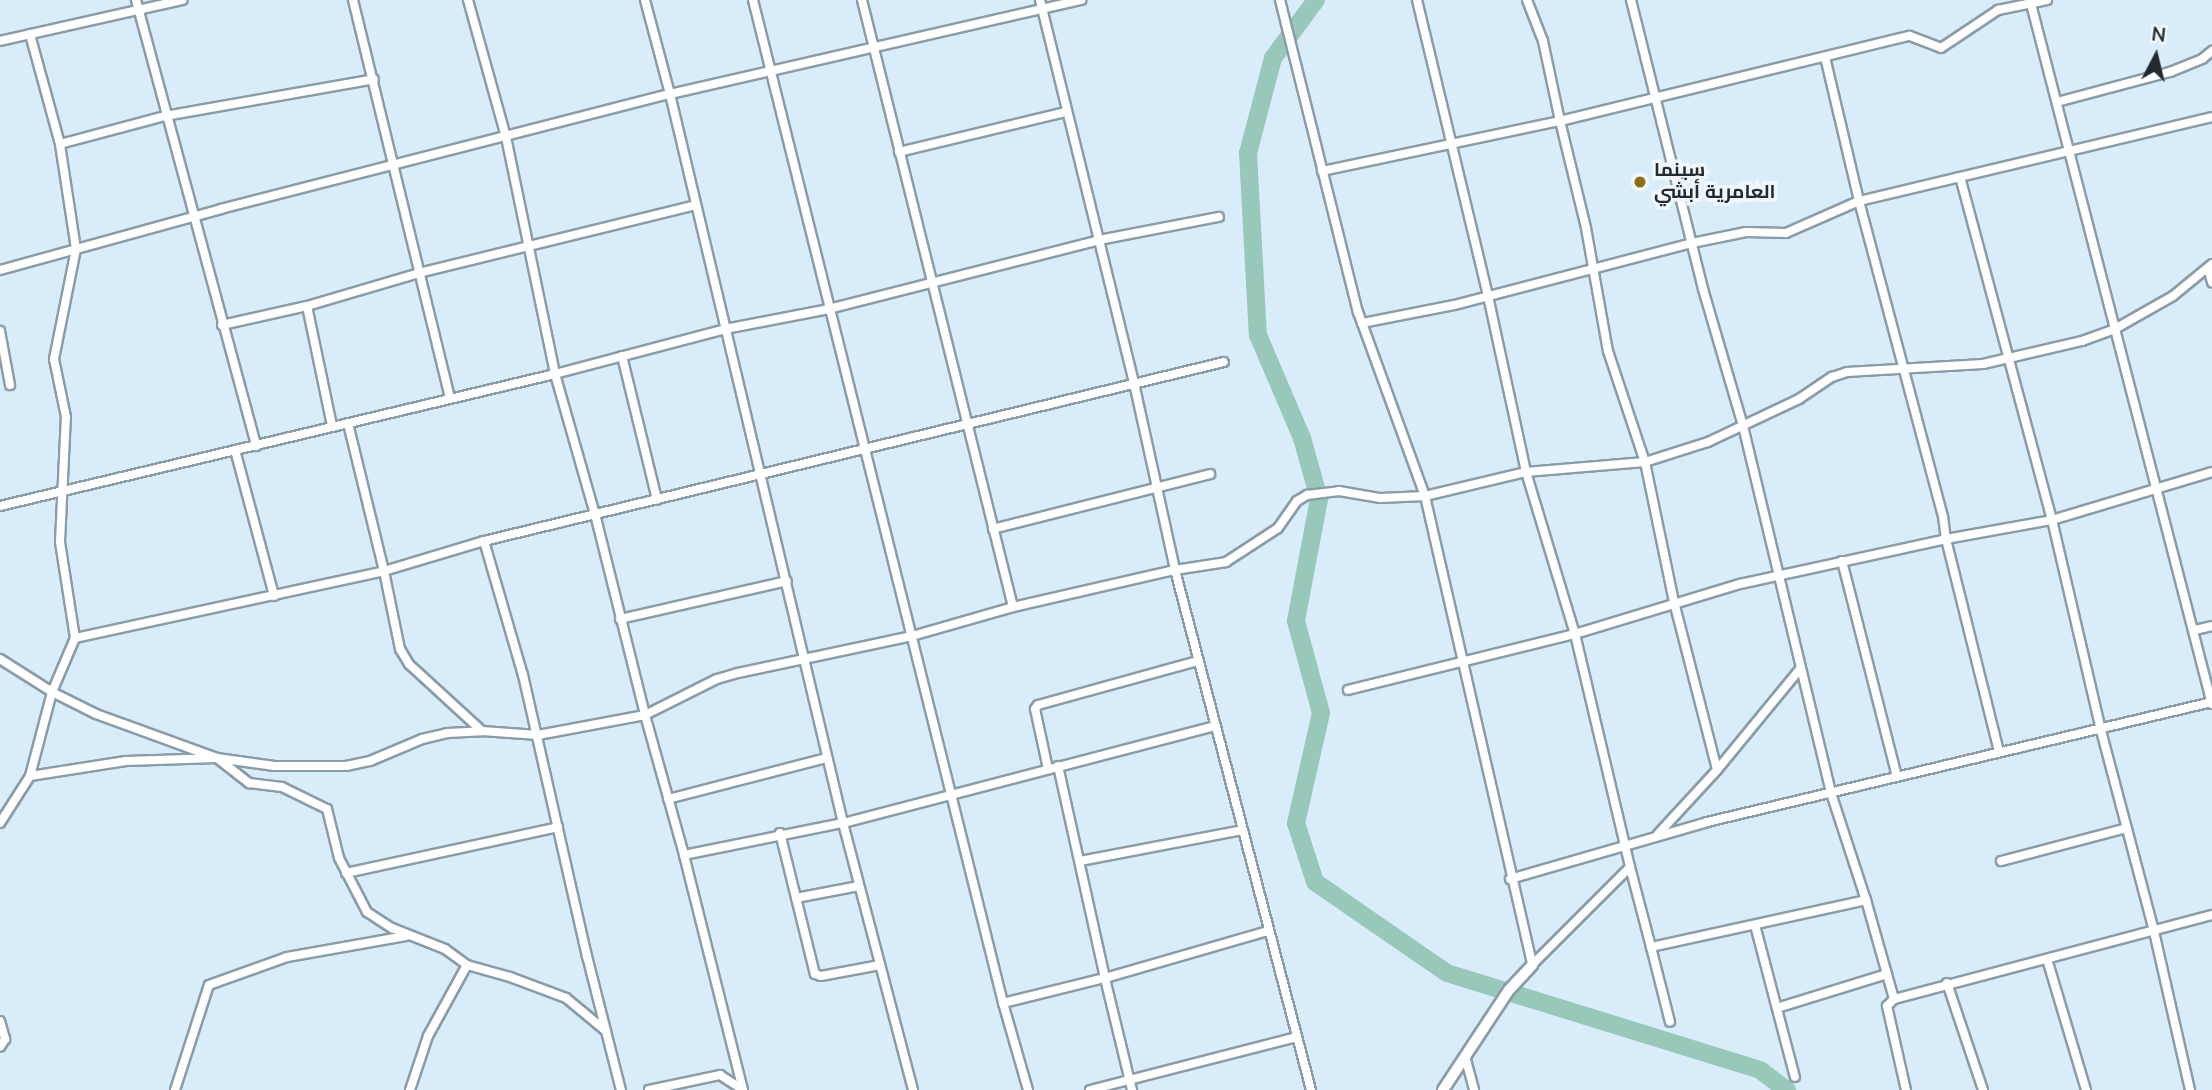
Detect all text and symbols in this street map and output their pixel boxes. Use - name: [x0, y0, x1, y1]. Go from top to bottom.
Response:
- north arrow: [2121, 21, 2191, 91]
- text: N: [2150, 21, 2167, 49]
- place label: سينما العامرية أبشي: [1654, 160, 1775, 204]
- marker: سينما العامرية أبشي: [1632, 174, 1648, 190]

